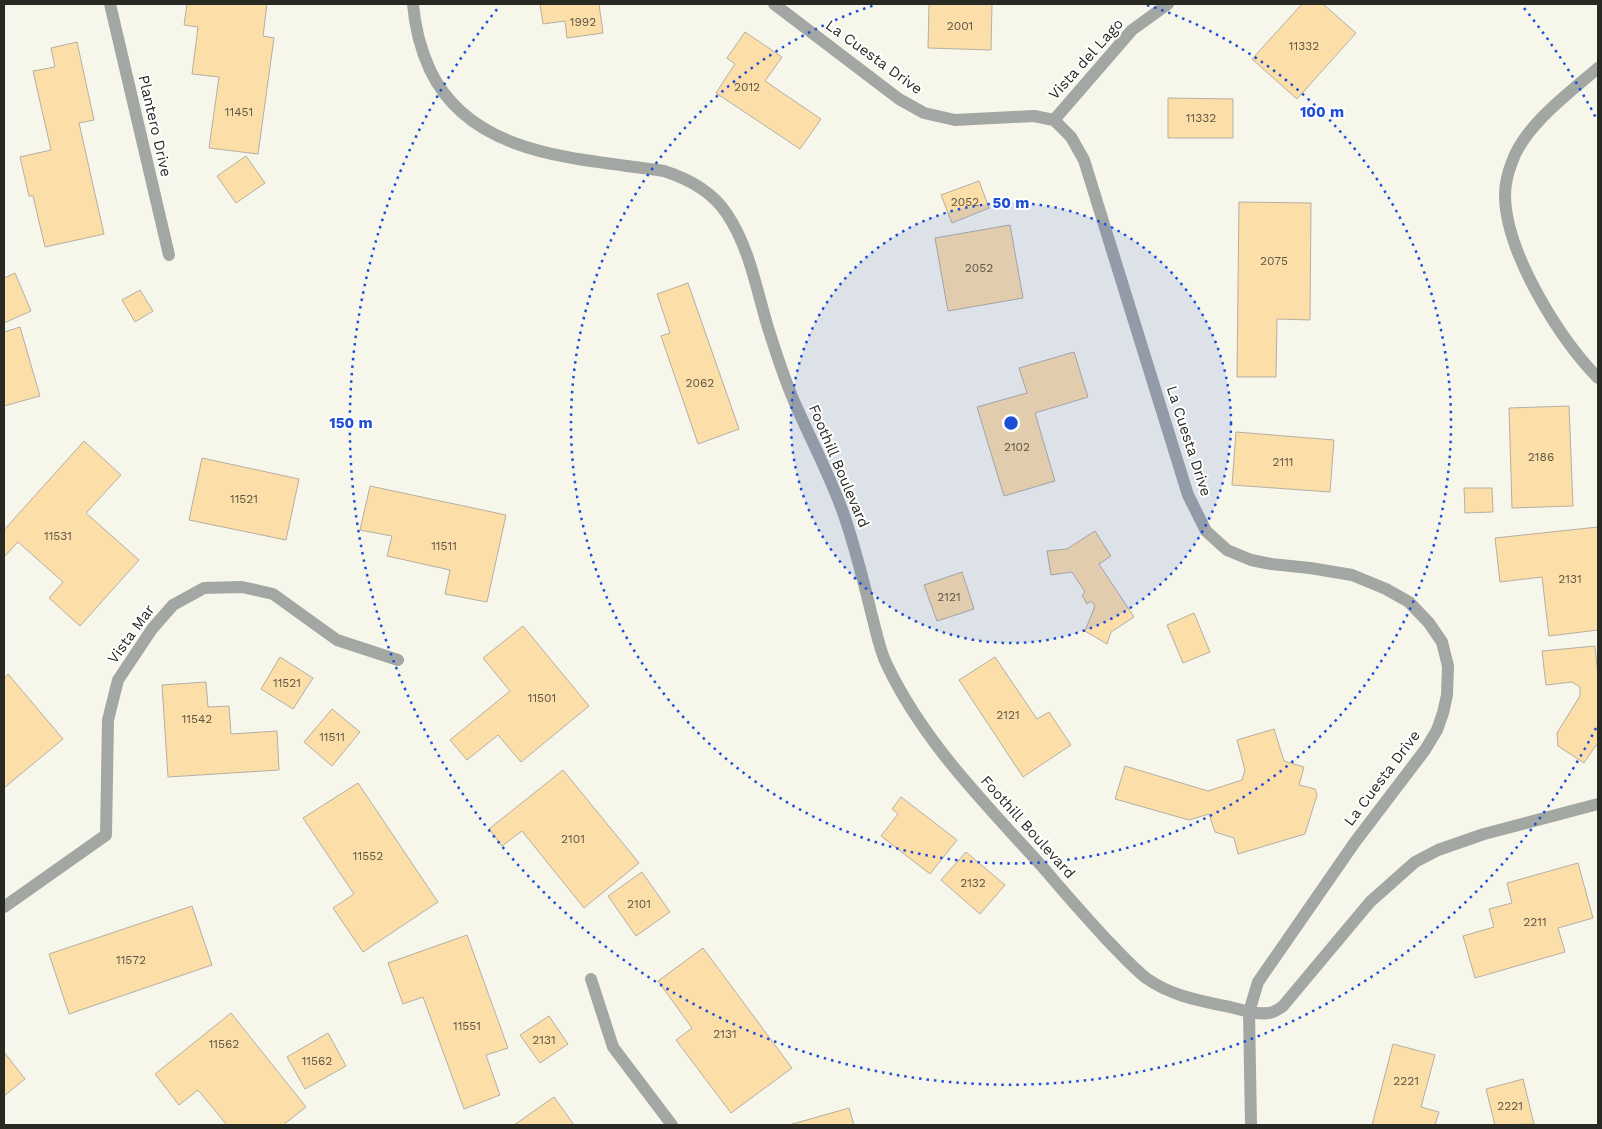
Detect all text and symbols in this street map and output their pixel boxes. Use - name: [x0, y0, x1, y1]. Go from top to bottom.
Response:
- house number: 1992: [570, 15, 596, 29]
- street label: Vista del Lago: [1045, 15, 1127, 103]
- street label: La Cuesta Drive: [822, 16, 926, 98]
- house number: 2001: [947, 19, 973, 33]
- house number: 11332: [1289, 39, 1319, 53]
- street label: Plantero Drive: [135, 73, 175, 179]
- house number: 2012: [734, 80, 760, 94]
- text: 100 m: [1300, 103, 1344, 121]
- house number: 11451: [225, 105, 253, 119]
- house number: 11332: [1186, 111, 1216, 125]
- text: 50 m: [993, 194, 1029, 212]
- house number: 2052: [951, 195, 979, 209]
- house number: 2075: [1260, 254, 1288, 268]
- house number: 2052: [965, 261, 993, 275]
- house number: 2062: [686, 376, 714, 390]
- street label: La Cuesta Drive: [1163, 383, 1215, 499]
- street label: Foothill Boulevard: [805, 402, 873, 530]
- text: 150 m: [329, 414, 373, 432]
- centre of rings: [1002, 414, 1020, 432]
- house number: 2102: [1004, 440, 1030, 454]
- house number: 2186: [1528, 450, 1554, 464]
- house number: 2111: [1272, 455, 1294, 469]
- house number: 11521: [230, 492, 258, 506]
- house number: 11531: [44, 529, 72, 543]
- house number: 11511: [431, 539, 457, 553]
- house number: 2131: [1558, 572, 1582, 586]
- house number: 2121: [937, 590, 961, 604]
- street label: Vista Mar: [104, 601, 158, 667]
- house number: 11521: [273, 676, 301, 690]
- house number: 11501: [528, 691, 556, 705]
- house number: 2121: [996, 708, 1020, 722]
- house number: 11542: [182, 712, 212, 726]
- street label: La Cuesta Drive: [1340, 727, 1424, 829]
- house number: 11511: [319, 730, 345, 744]
- street label: Foothill Boulevard: [977, 772, 1079, 882]
- house number: 2101: [561, 832, 585, 846]
- house number: 11552: [353, 849, 383, 863]
- house number: 2132: [960, 876, 986, 890]
- house number: 2101: [627, 897, 651, 911]
- house number: 2211: [1523, 915, 1547, 929]
- house number: 11572: [116, 953, 146, 967]
- house number: 11551: [453, 1019, 481, 1033]
- house number: 2131: [713, 1027, 737, 1041]
- house number: 2131: [532, 1033, 556, 1047]
- house number: 11562: [209, 1037, 239, 1051]
- house number: 11562: [302, 1054, 332, 1068]
- house number: 2221: [1393, 1074, 1419, 1088]
- house number: 2221: [1497, 1099, 1523, 1113]

